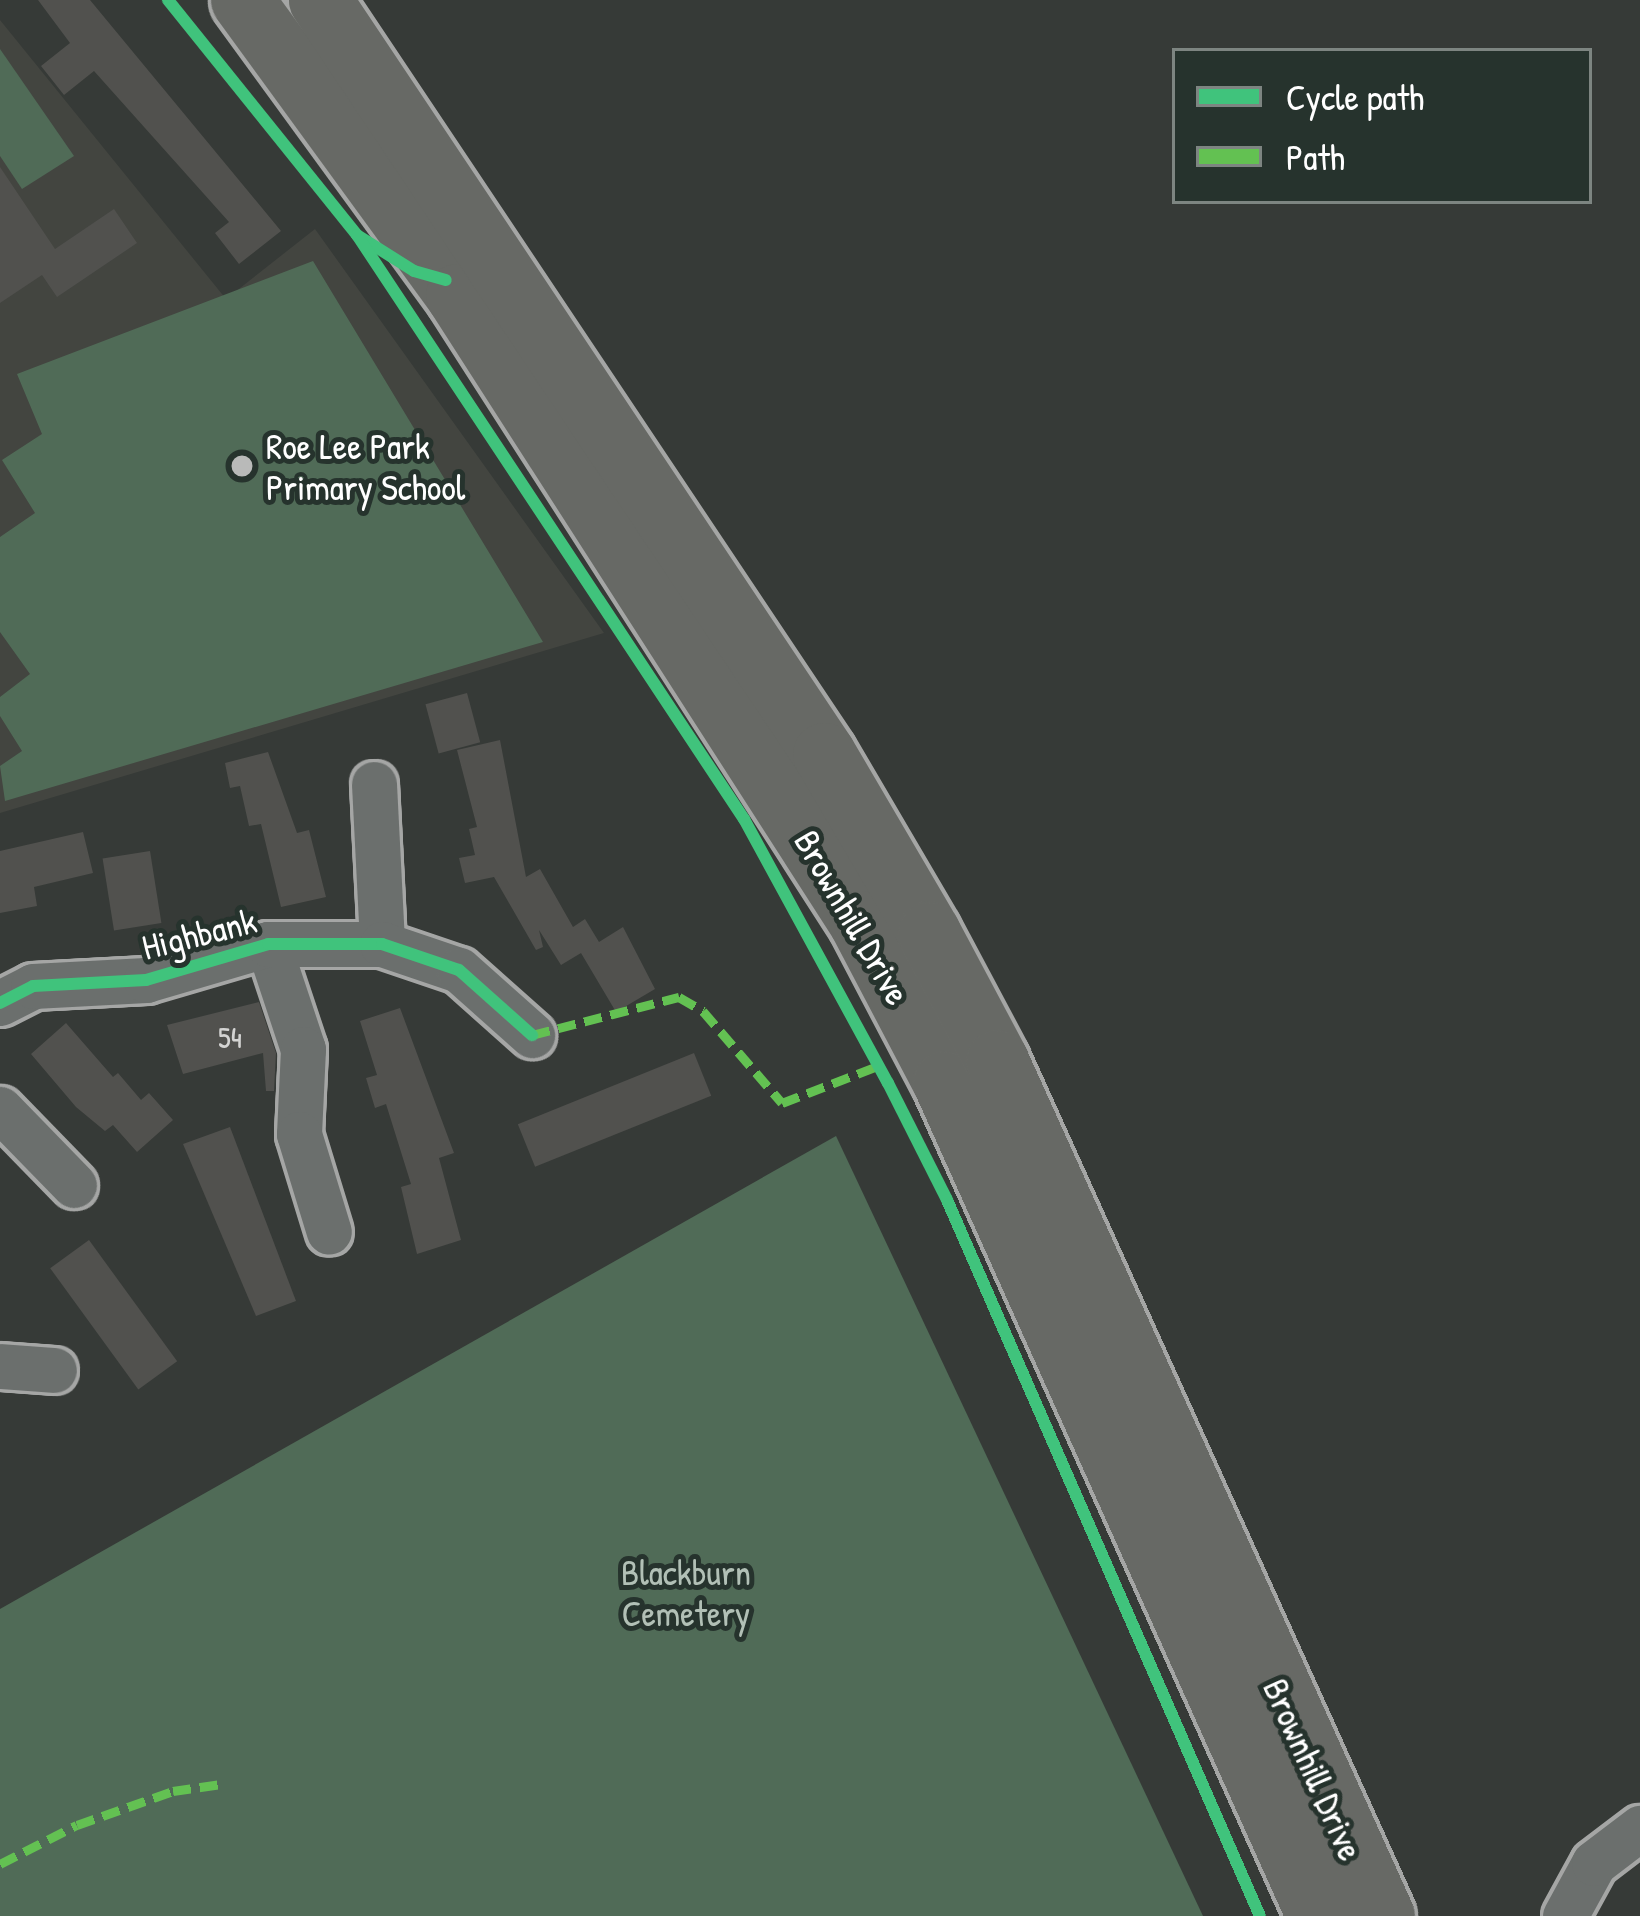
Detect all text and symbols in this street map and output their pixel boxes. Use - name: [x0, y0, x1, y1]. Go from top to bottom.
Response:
- legend: [1172, 48, 1592, 204]
- text: Cycle path: [1286, 72, 1424, 121]
- text: Path: [1286, 132, 1345, 181]
- place label: Roe Lee Park Primary School: [266, 423, 465, 508]
- marker: Roe Lee Park Primary School: [229, 453, 255, 479]
- street label: Brownhill Drive: [786, 822, 920, 1012]
- street label: Highbank: [137, 898, 261, 968]
- house number: 54: [218, 1019, 242, 1055]
- park label: Blackburn Cemetery: [621, 1549, 751, 1634]
- street label: Brownhill Drive: [1255, 1671, 1373, 1867]

